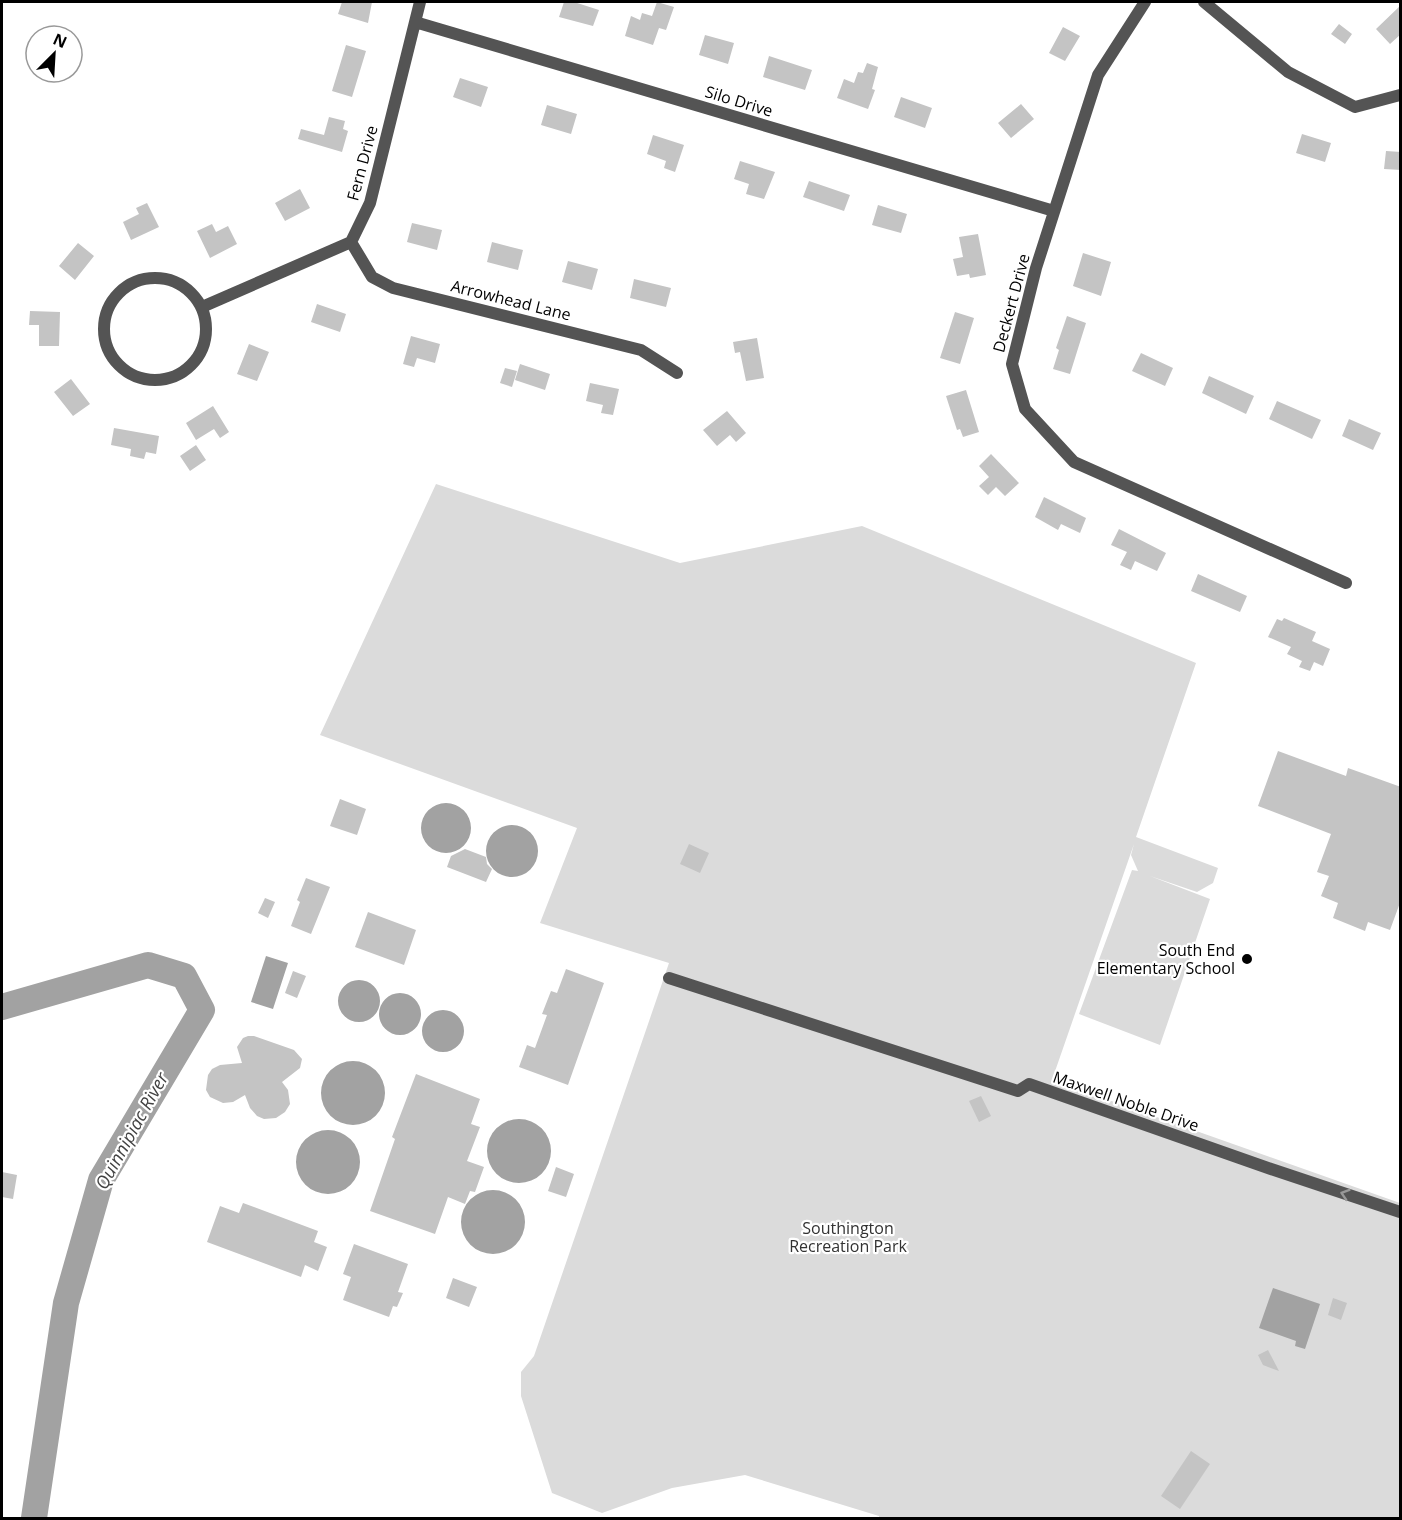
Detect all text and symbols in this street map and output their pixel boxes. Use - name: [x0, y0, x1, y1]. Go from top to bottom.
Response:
- north arrow: [24, 24, 84, 84]
- text: N: [50, 28, 71, 53]
- street label: Silo Drive: [702, 80, 776, 122]
- street label: Fern Drive: [341, 123, 383, 203]
- street label: Deckert Drive: [987, 251, 1035, 355]
- street label: Arrowhead Lane: [449, 274, 573, 326]
- place label: South End Elementary School: [1097, 939, 1235, 979]
- marker: South End Elementary School: [1240, 952, 1254, 966]
- street label: Maxwell Noble Drive: [1050, 1066, 1202, 1136]
- water label: Quinnipiac River: [89, 1067, 174, 1193]
- one-way arrow: [1340, 1188, 1351, 1201]
- park label: Southington Recreation Park: [789, 1217, 907, 1257]

